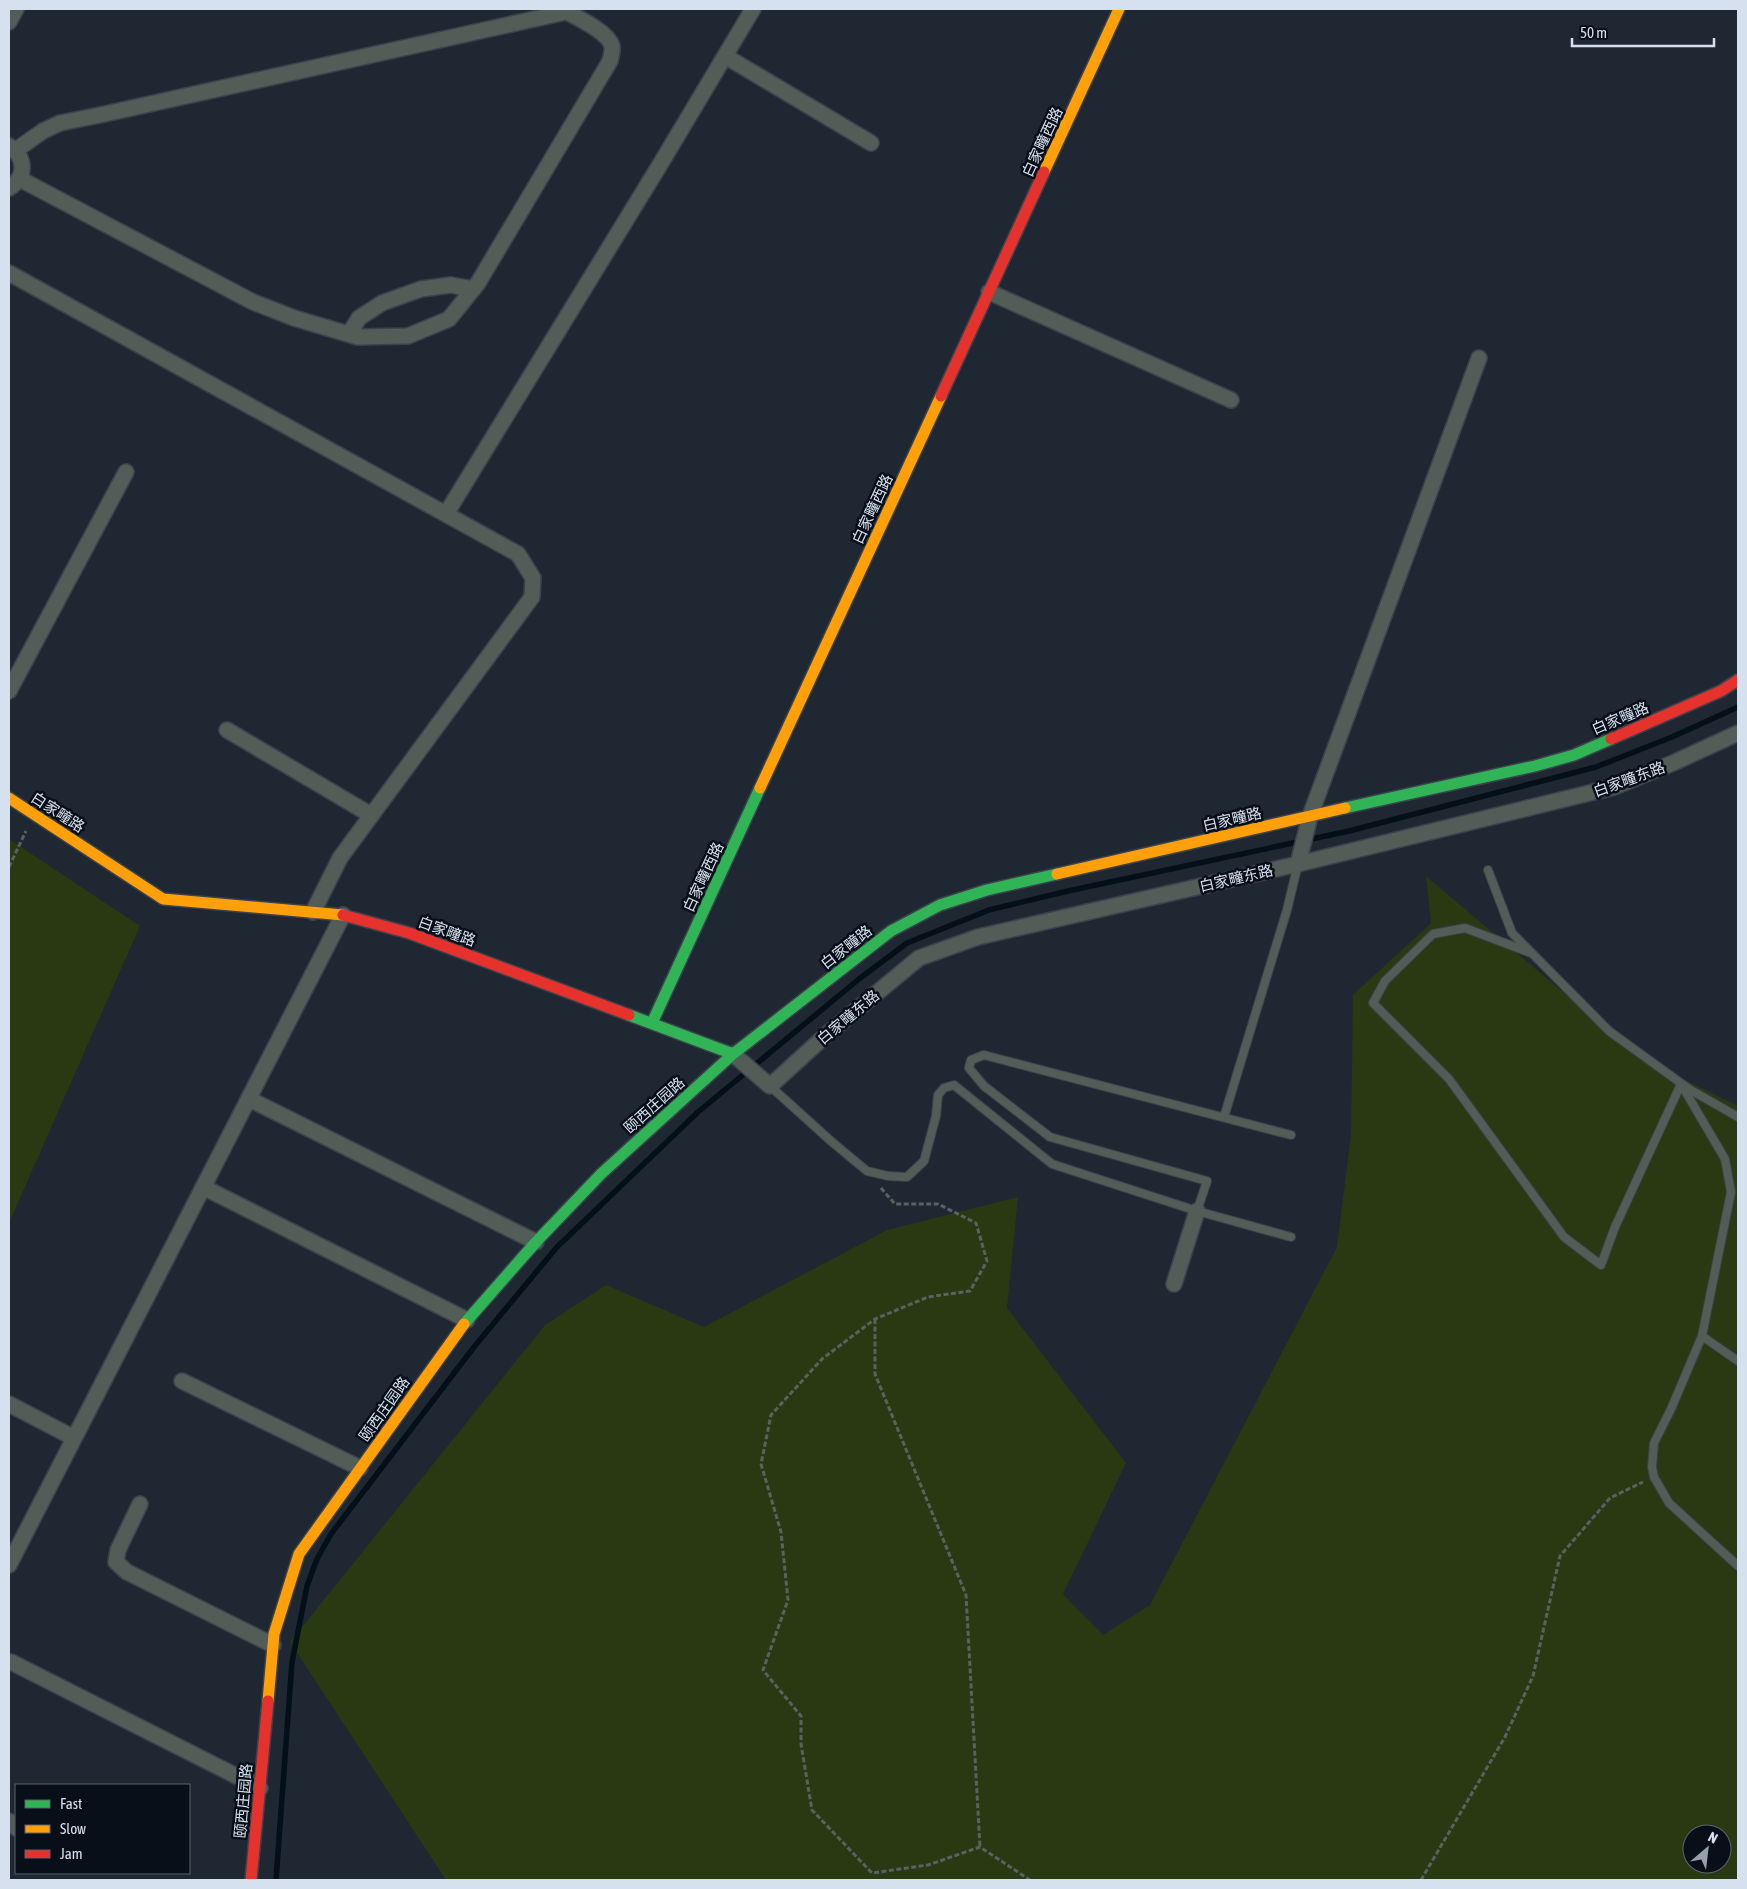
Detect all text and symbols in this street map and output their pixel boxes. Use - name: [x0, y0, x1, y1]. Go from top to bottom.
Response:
- scale bar: [1572, 15, 1714, 47]
- text: 50 m: [1580, 24, 1607, 41]
- street label: 白家疃西路: [1018, 104, 1066, 180]
- street label: 白家疃西路: [848, 471, 896, 547]
- street label: 白家疃路: [1589, 698, 1651, 738]
- street label: 白家疃东路: [1591, 758, 1667, 800]
- street label: 白家疃路: [28, 789, 88, 835]
- street label: 白家疃路: [1201, 804, 1263, 834]
- street label: 白家疃西路: [679, 839, 727, 915]
- street label: 白家疃东路: [1198, 861, 1274, 895]
- street label: 白家疃路: [416, 913, 478, 949]
- street label: 白家疃路: [817, 922, 875, 972]
- street label: 白家疃东路: [814, 986, 882, 1048]
- street label: 颐西庄园路: [620, 1074, 688, 1136]
- street label: 颐西庄园路: [356, 1373, 412, 1445]
- street label: 颐西庄园路: [231, 1763, 255, 1839]
- legend: [15, 1784, 190, 1874]
- text: Fast: [60, 1795, 82, 1812]
- text: Slow: [60, 1820, 86, 1837]
- north arrow: [1682, 1824, 1732, 1874]
- text: N: [1706, 1829, 1721, 1847]
- text: Jam: [60, 1845, 83, 1862]

